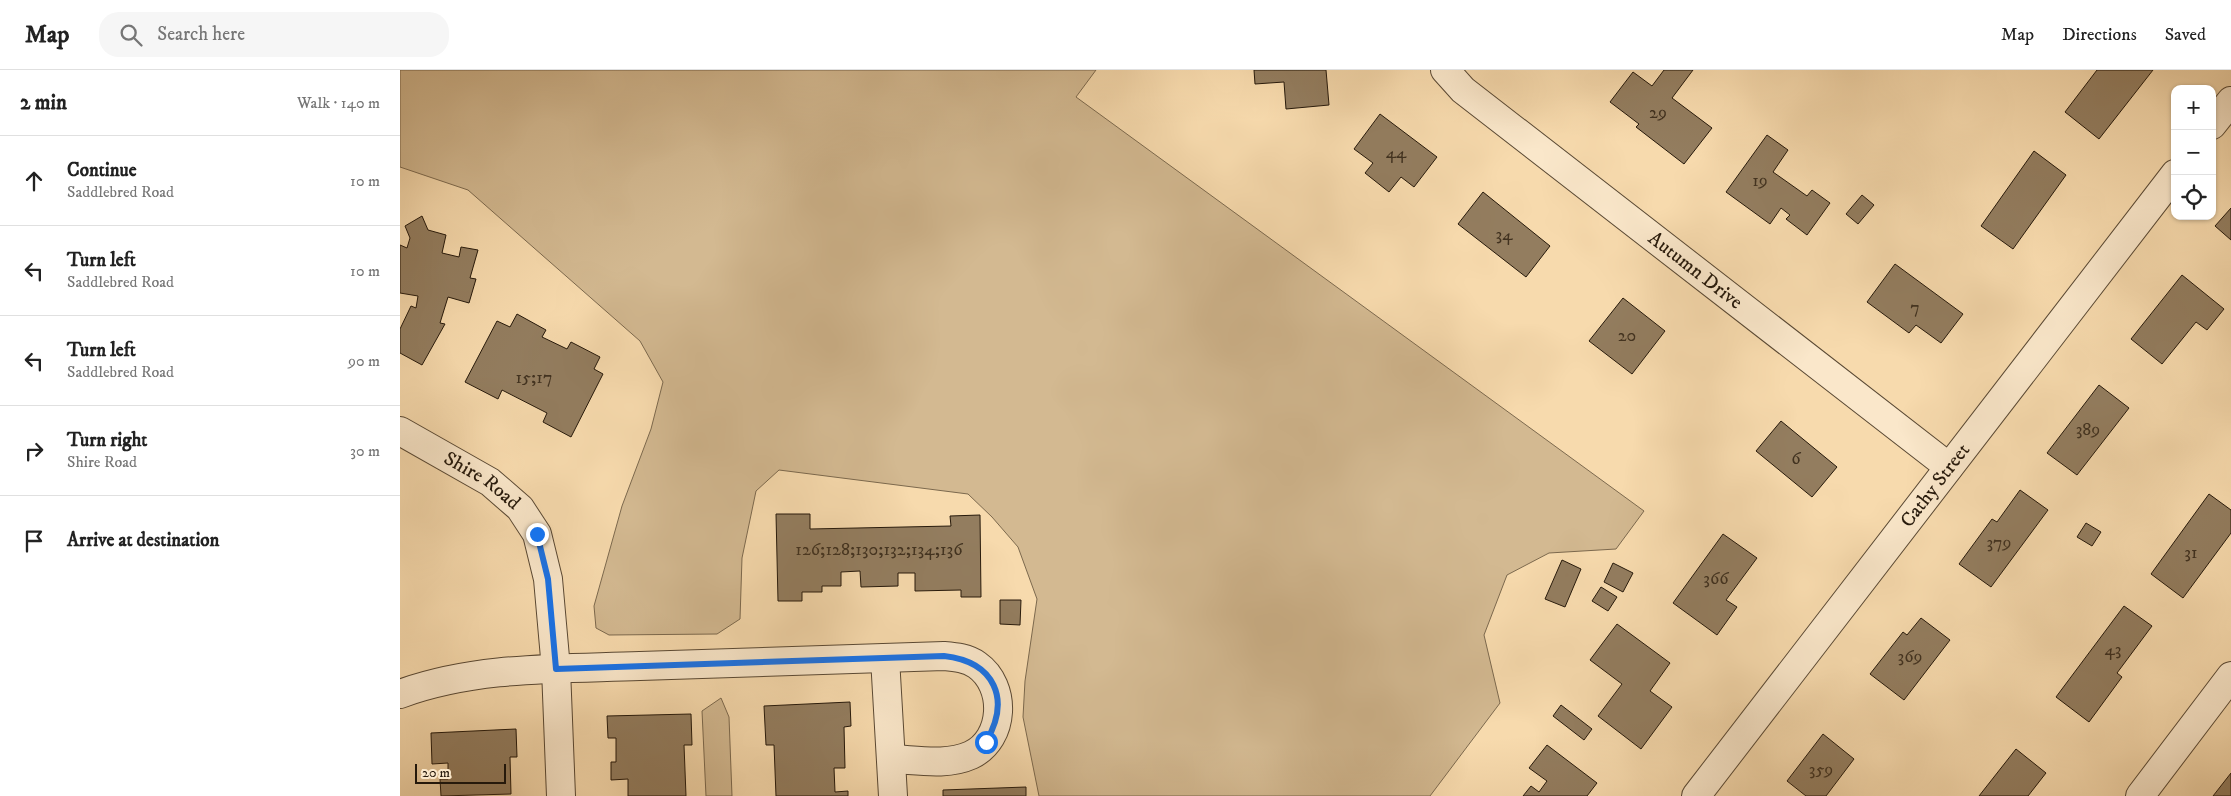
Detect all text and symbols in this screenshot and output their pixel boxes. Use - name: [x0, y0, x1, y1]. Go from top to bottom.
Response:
- search box: [99, 12, 449, 57]
- text: Map: [25, 20, 69, 50]
- icon: search: [117, 21, 145, 49]
- text: Search here: [157, 23, 245, 46]
- text: Map: [2001, 24, 2034, 46]
- text: Directions: [2062, 24, 2137, 46]
- text: Saved: [2165, 24, 2206, 46]
- map controls: [2171, 85, 2216, 220]
- button: +: [2171, 85, 2216, 130]
- text: 2 min: [20, 90, 67, 116]
- text: Walk · 140 m: [297, 93, 380, 113]
- house number: 29: [1649, 102, 1667, 124]
- button: −: [2171, 130, 2216, 175]
- house number: 44: [1386, 142, 1407, 164]
- text: Continue: [67, 159, 137, 182]
- icon: ahead: [20, 167, 48, 195]
- house number: 19: [1752, 170, 1768, 192]
- text: 10 m: [350, 171, 380, 191]
- button: locate: [2171, 175, 2216, 220]
- text: Saddlebred Road: [67, 182, 174, 202]
- house number: 34: [1495, 224, 1513, 246]
- street label: Autumn Drive: [1643, 226, 1748, 315]
- text: Turn left: [67, 249, 136, 272]
- icon: left: [20, 257, 48, 285]
- text: 10 m: [350, 261, 380, 281]
- text: Saddlebred Road: [67, 272, 174, 292]
- house number: 7: [1910, 297, 1920, 319]
- house number: 20: [1618, 325, 1636, 347]
- text: Turn left: [67, 339, 136, 362]
- icon: left: [20, 347, 48, 375]
- text: 90 m: [348, 351, 380, 371]
- text: Saddlebred Road: [67, 362, 174, 382]
- house number: 15;17: [516, 367, 552, 389]
- house number: 389: [2076, 419, 2100, 441]
- text: Turn right: [67, 429, 147, 452]
- icon: right: [20, 437, 48, 465]
- street label: Cathy Street: [1895, 438, 1975, 533]
- text: 30 m: [350, 441, 380, 461]
- street label: Shire Road: [439, 446, 526, 515]
- house number: 6: [1791, 448, 1801, 470]
- text: Shire Road: [67, 452, 137, 472]
- route end: [526, 523, 549, 546]
- icon: arrive: [20, 527, 48, 555]
- text: Arrive at destination: [67, 529, 219, 552]
- house number: 379: [1986, 532, 2012, 554]
- house number: 126;128;130;132;134;136: [795, 539, 963, 561]
- house number: 31: [2184, 542, 2198, 564]
- house number: 366: [1703, 568, 1729, 590]
- house number: 43: [2104, 639, 2122, 661]
- house number: 369: [1897, 646, 1923, 668]
- route start: [975, 731, 998, 754]
- house number: 359: [1809, 759, 1833, 781]
- scale bar: [415, 761, 506, 784]
- text: 20 m: [422, 764, 450, 782]

